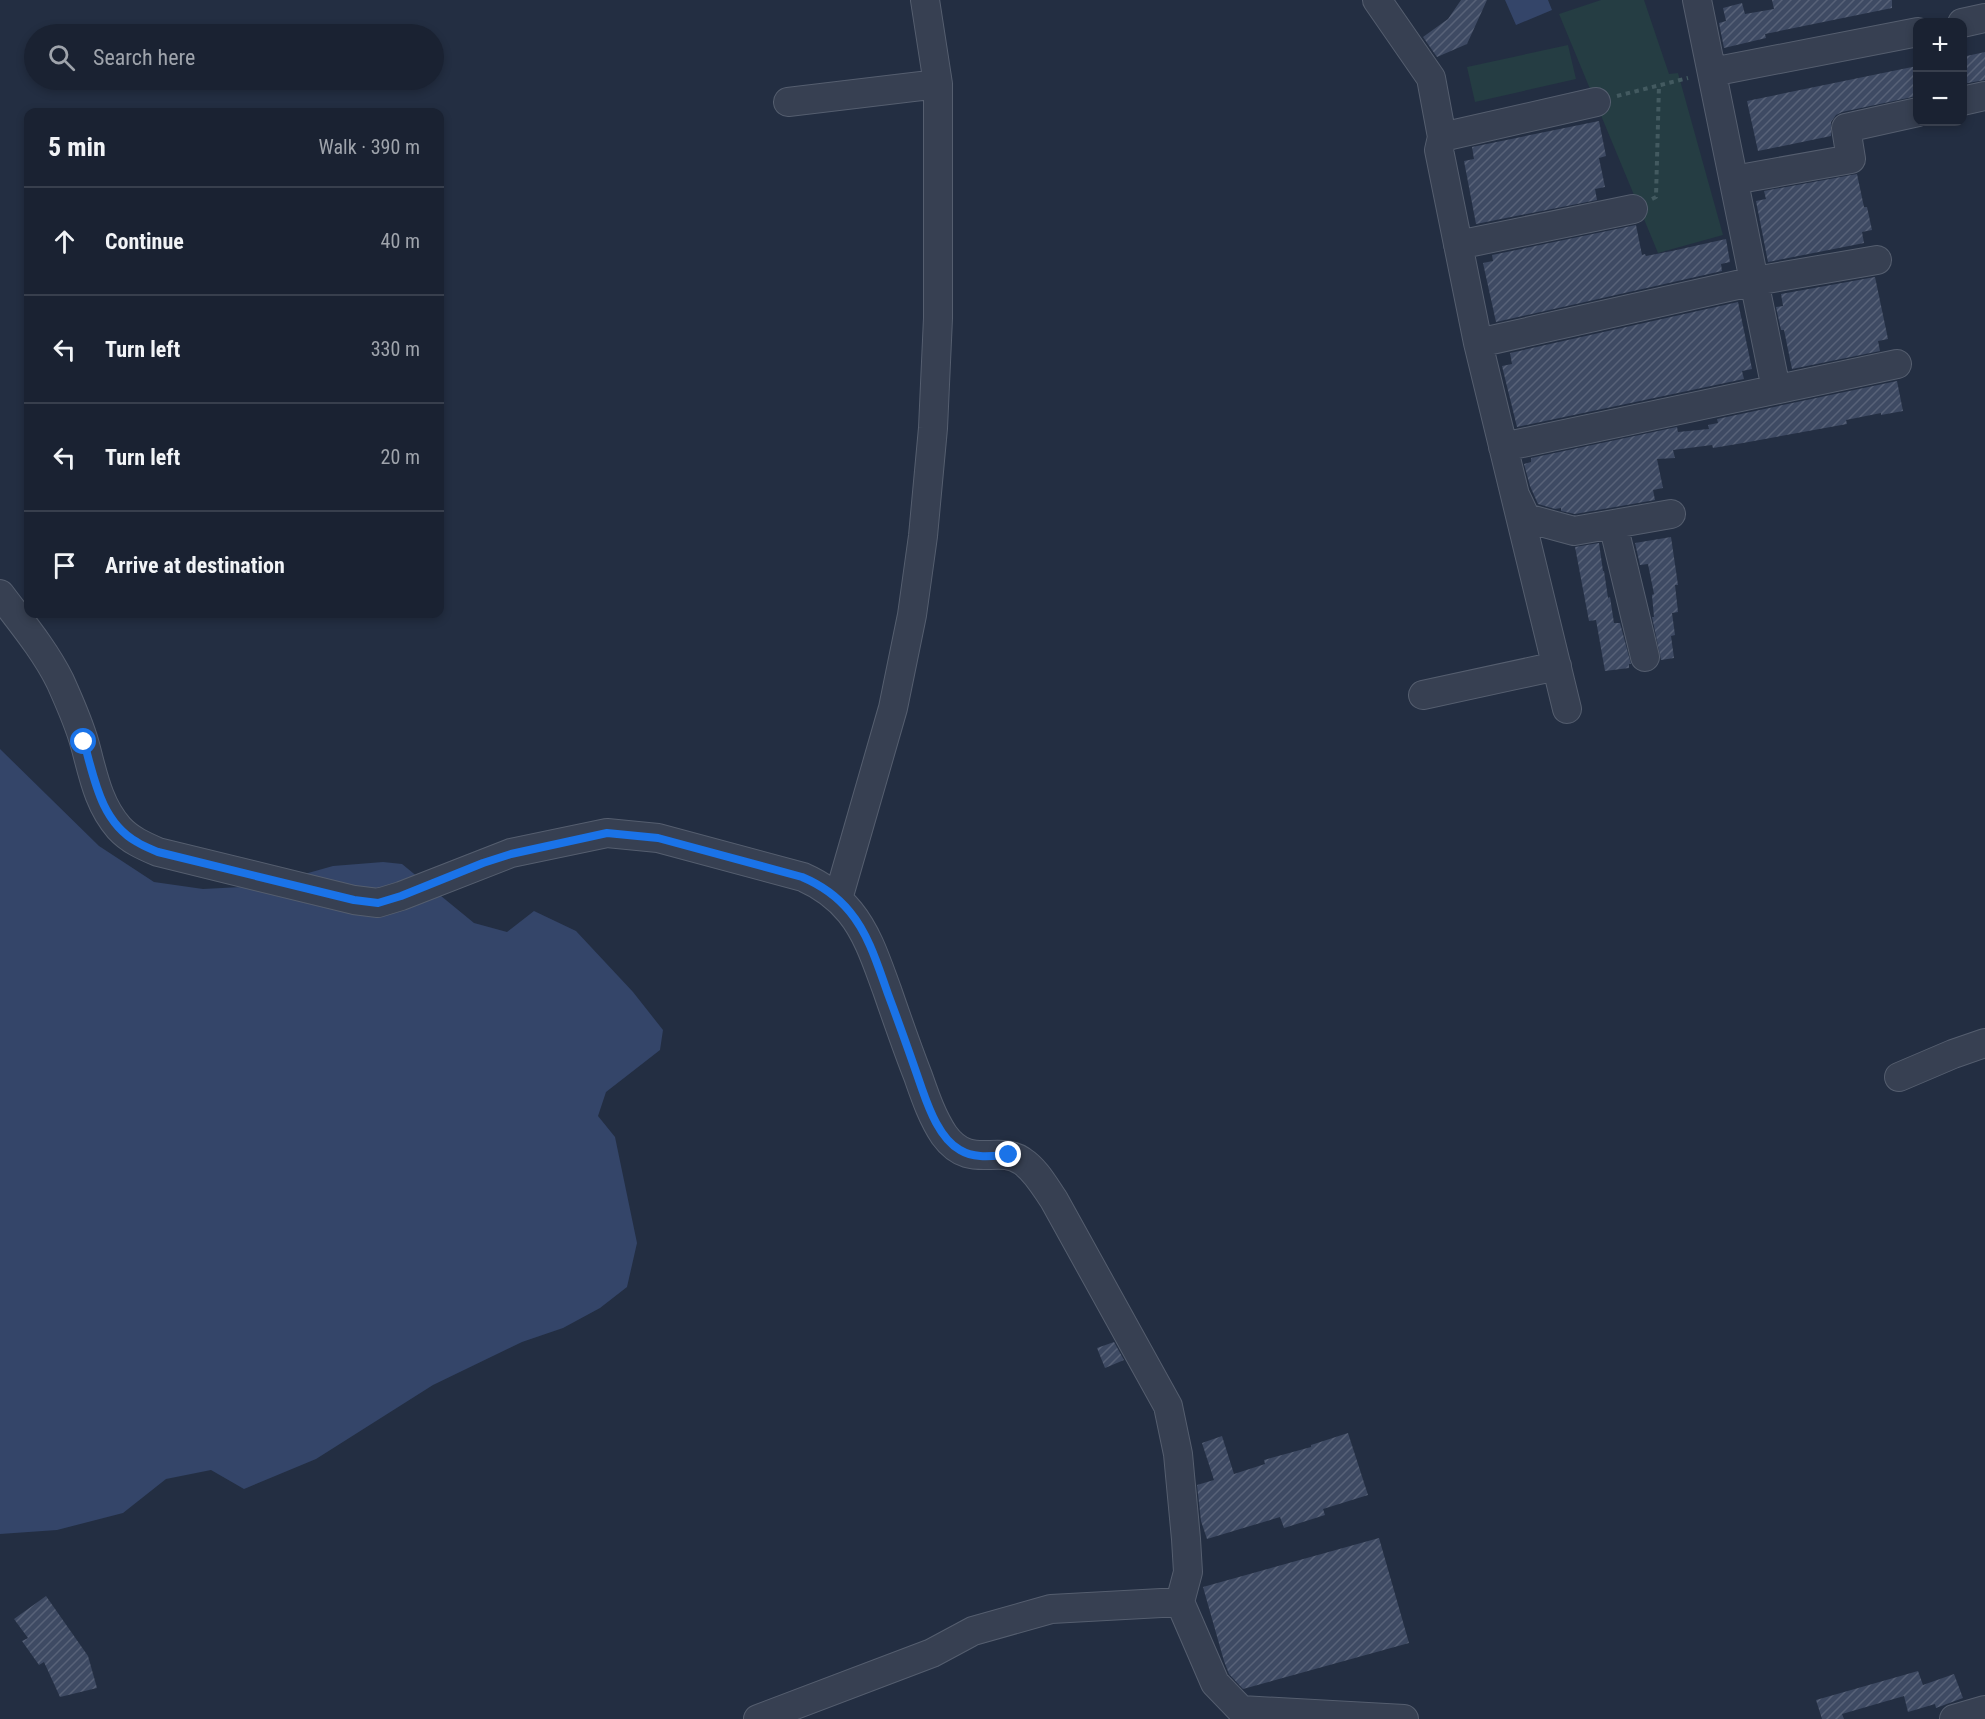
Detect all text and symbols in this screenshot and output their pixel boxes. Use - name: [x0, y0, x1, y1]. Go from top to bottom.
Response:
- map controls: [1913, 18, 1967, 126]
- button: +: [1913, 18, 1967, 72]
- search box: [24, 24, 444, 90]
- icon: search: [45, 41, 78, 74]
- text: Search here: [93, 45, 195, 70]
- button: −: [1913, 72, 1967, 126]
- text: 5 min: [48, 132, 106, 162]
- text: Walk · 390 m: [319, 135, 420, 159]
- icon: ahead: [48, 225, 81, 258]
- text: Continue: [105, 229, 184, 254]
- text: 40 m: [381, 229, 420, 253]
- icon: left: [48, 333, 81, 366]
- text: Turn left: [105, 337, 180, 362]
- text: 330 m: [371, 337, 420, 361]
- icon: left: [48, 441, 81, 474]
- text: Turn left: [105, 445, 180, 470]
- text: 20 m: [381, 445, 420, 469]
- icon: arrive: [48, 549, 81, 582]
- text: Arrive at destination: [105, 553, 285, 578]
- route start: [70, 728, 96, 754]
- route end: [995, 1141, 1021, 1167]

